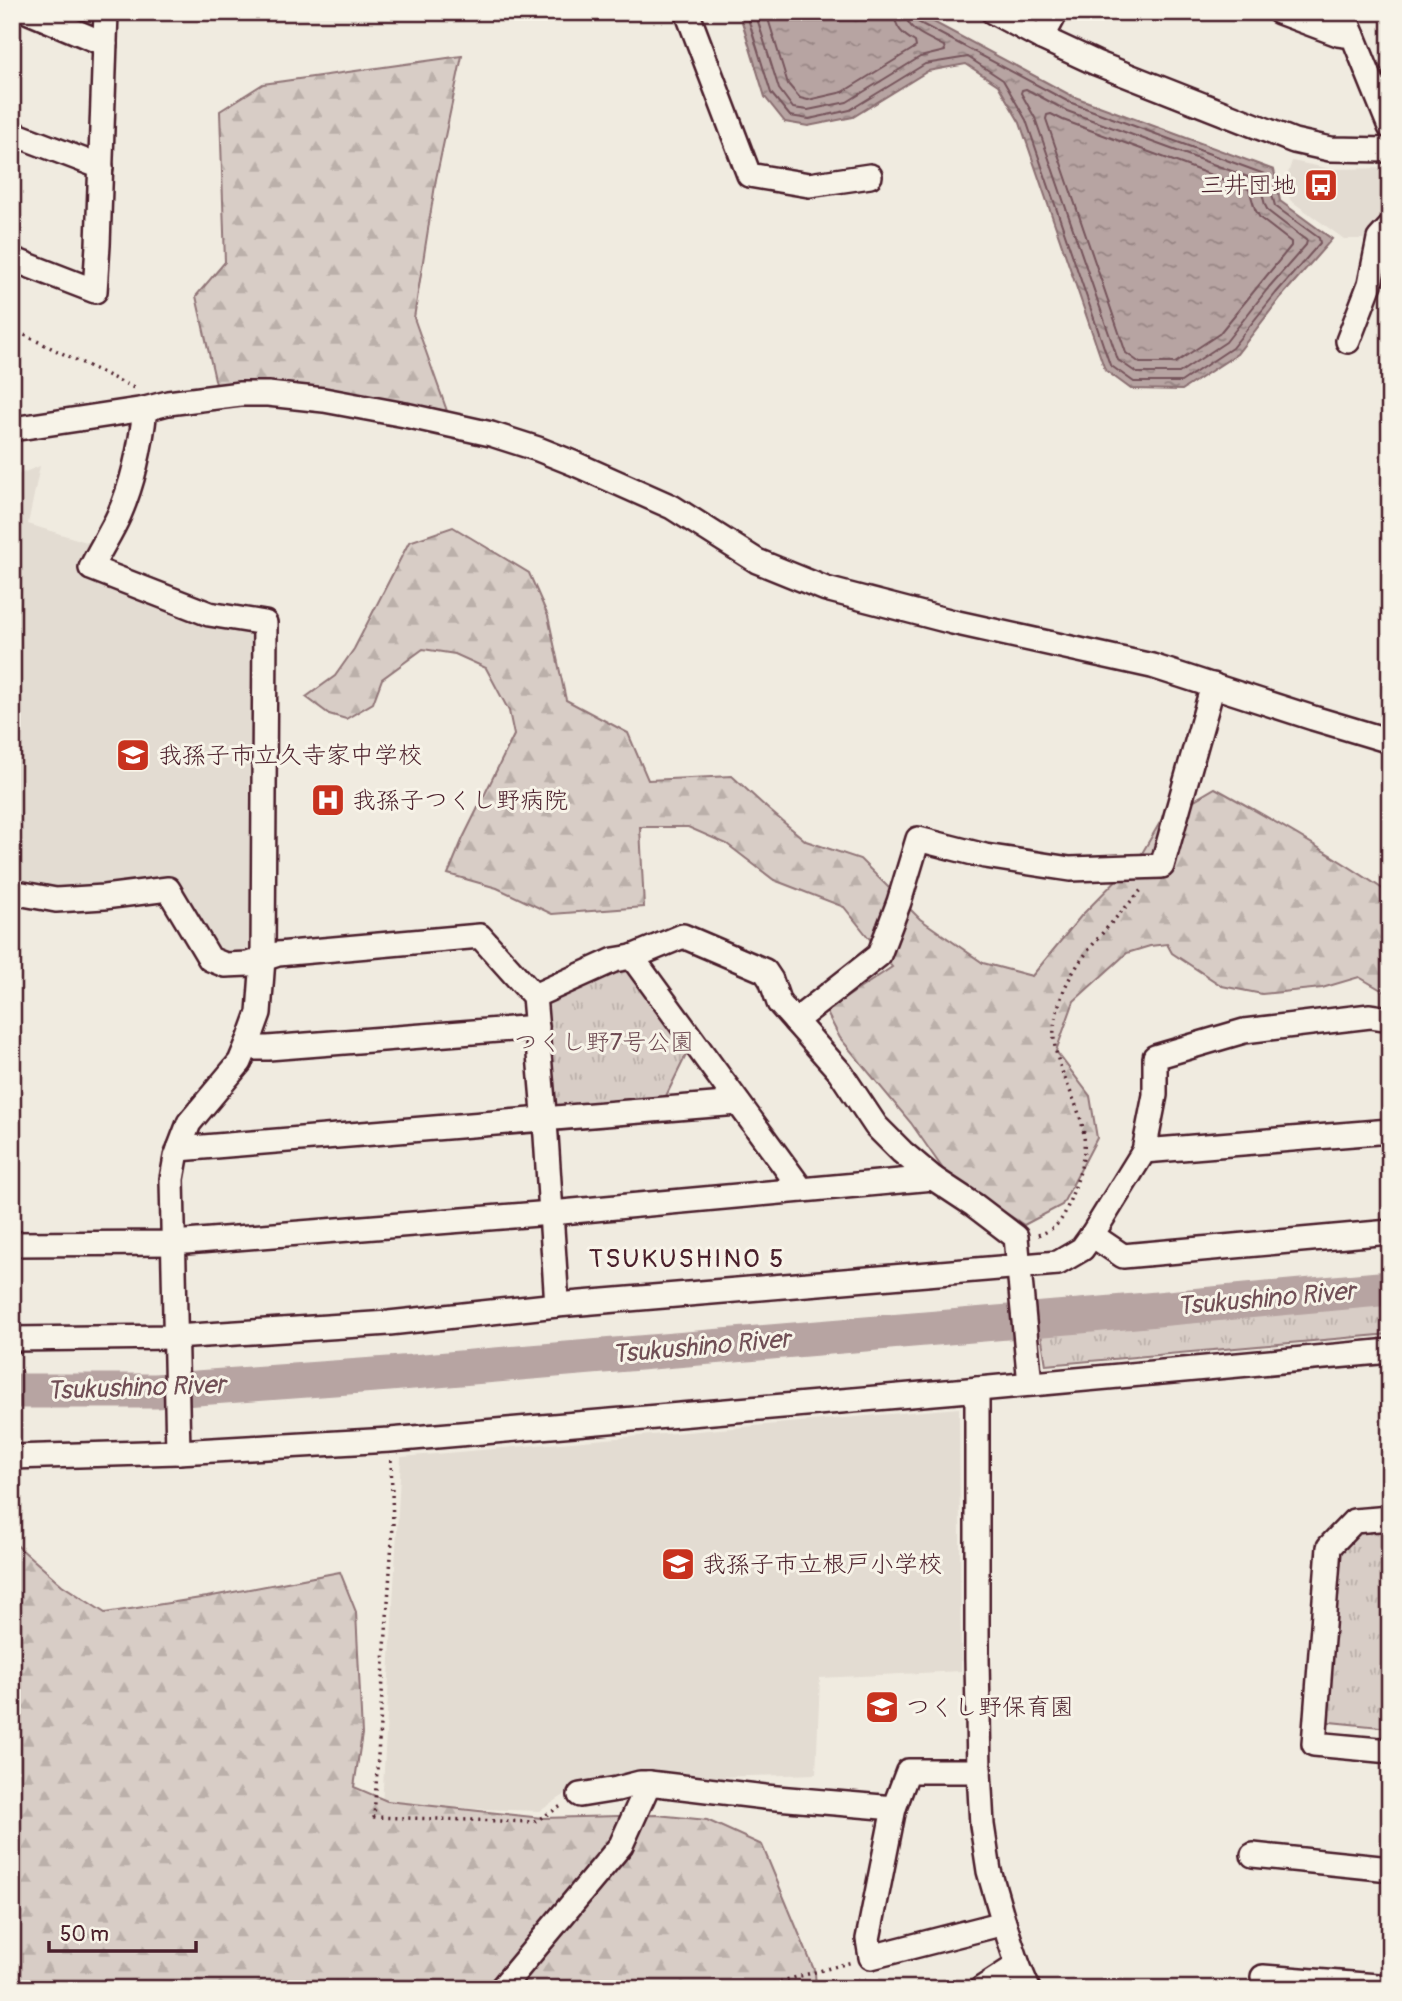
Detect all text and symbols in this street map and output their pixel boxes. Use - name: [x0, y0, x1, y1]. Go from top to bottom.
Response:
- bus stop icon: 三井団地: [1302, 166, 1340, 204]
- place label: 三井団地: [1200, 171, 1296, 200]
- school or university icon: 我孫子市立久寺家中学校: [114, 736, 152, 774]
- place label: 我孫子市立久寺家中学校: [158, 741, 422, 770]
- hospital icon: 我孫子つくし野病院: [309, 781, 347, 819]
- place label: 我孫子つくし野病院: [352, 786, 568, 815]
- park label: つくし野7号公園: [514, 1028, 694, 1057]
- district label: TSUKUSHINO 5: [589, 1243, 785, 1275]
- water label: Tsukushino River: [1176, 1275, 1360, 1323]
- water label: Tsukushino River: [611, 1323, 795, 1371]
- water label: Tsukushino River: [46, 1369, 230, 1407]
- school or university icon: 我孫子市立根戸小学校: [659, 1545, 697, 1583]
- place label: 我孫子市立根戸小学校: [702, 1550, 942, 1579]
- school or university icon: つくし野保育園: [863, 1688, 901, 1726]
- place label: つくし野保育園: [906, 1693, 1074, 1722]
- scale bar: [49, 1910, 196, 1954]
- text: 50 m: [60, 1921, 109, 1948]

